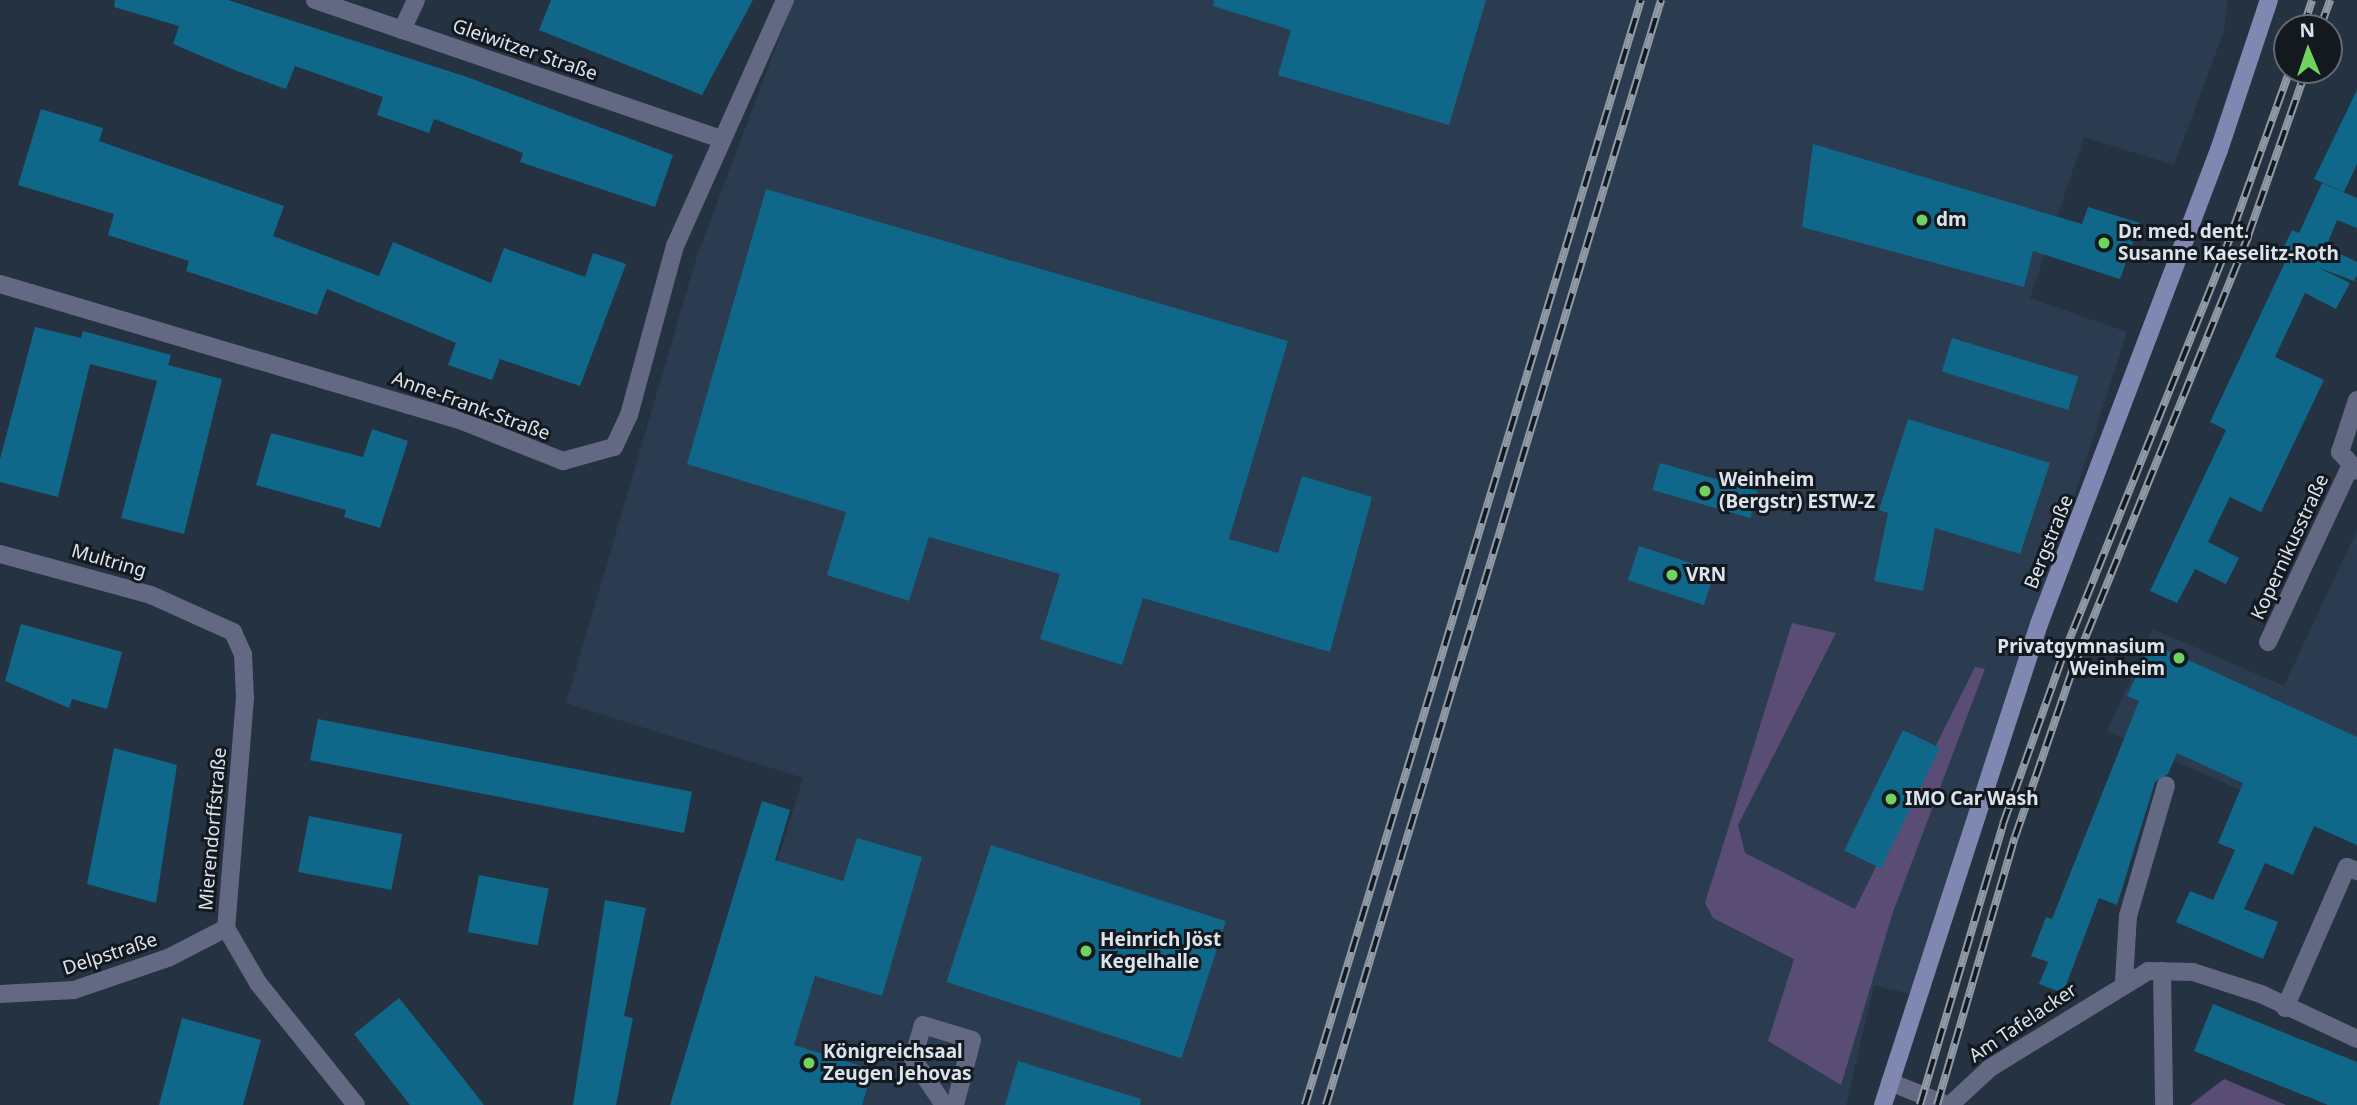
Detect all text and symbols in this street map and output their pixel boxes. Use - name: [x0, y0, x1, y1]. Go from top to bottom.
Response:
- north arrow: [2273, 14, 2343, 84]
- street label: Gleiwitzer Straße: [450, 15, 600, 85]
- text: N: [2299, 17, 2316, 43]
- place label: dm: [1936, 209, 1967, 231]
- marker: dm: [1914, 212, 1930, 228]
- place label: Dr. med. dent. Susanne Kaeselitz-Roth: [2118, 221, 2339, 265]
- marker: Dr. med. dent. Susanne Kaeselitz-Roth: [2096, 235, 2112, 251]
- street label: Anne-Frank-Straße: [389, 367, 553, 445]
- place label: Weinheim (Bergstr) ESTW-Z: [1719, 469, 1875, 513]
- street label: Kopernikusstraße: [2246, 471, 2334, 623]
- marker: Weinheim (Bergstr) ESTW-Z: [1697, 483, 1713, 499]
- street label: Bergstraße: [2020, 492, 2078, 592]
- street label: Multring: [69, 539, 149, 583]
- place label: VRN: [1686, 564, 1726, 586]
- marker: VRN: [1664, 567, 1680, 583]
- place label: Privatgymnasium Weinheim: [1997, 636, 2165, 680]
- marker: Privatgymnasium Weinheim: [2171, 650, 2187, 666]
- street label: Mierendorffstraße: [195, 746, 231, 912]
- place label: IMO Car Wash: [1905, 788, 2039, 810]
- marker: IMO Car Wash: [1883, 791, 1899, 807]
- street label: Delpstraße: [60, 928, 160, 980]
- place label: Heinrich Jöst Kegelhalle: [1100, 929, 1221, 973]
- marker: Heinrich Jöst Kegelhalle: [1078, 943, 1094, 959]
- street label: Am Tafelacker: [1965, 979, 2081, 1067]
- place label: Königreichsaal Zeugen Jehovas: [823, 1041, 972, 1085]
- marker: Königreichsaal Zeugen Jehovas: [801, 1055, 817, 1071]

